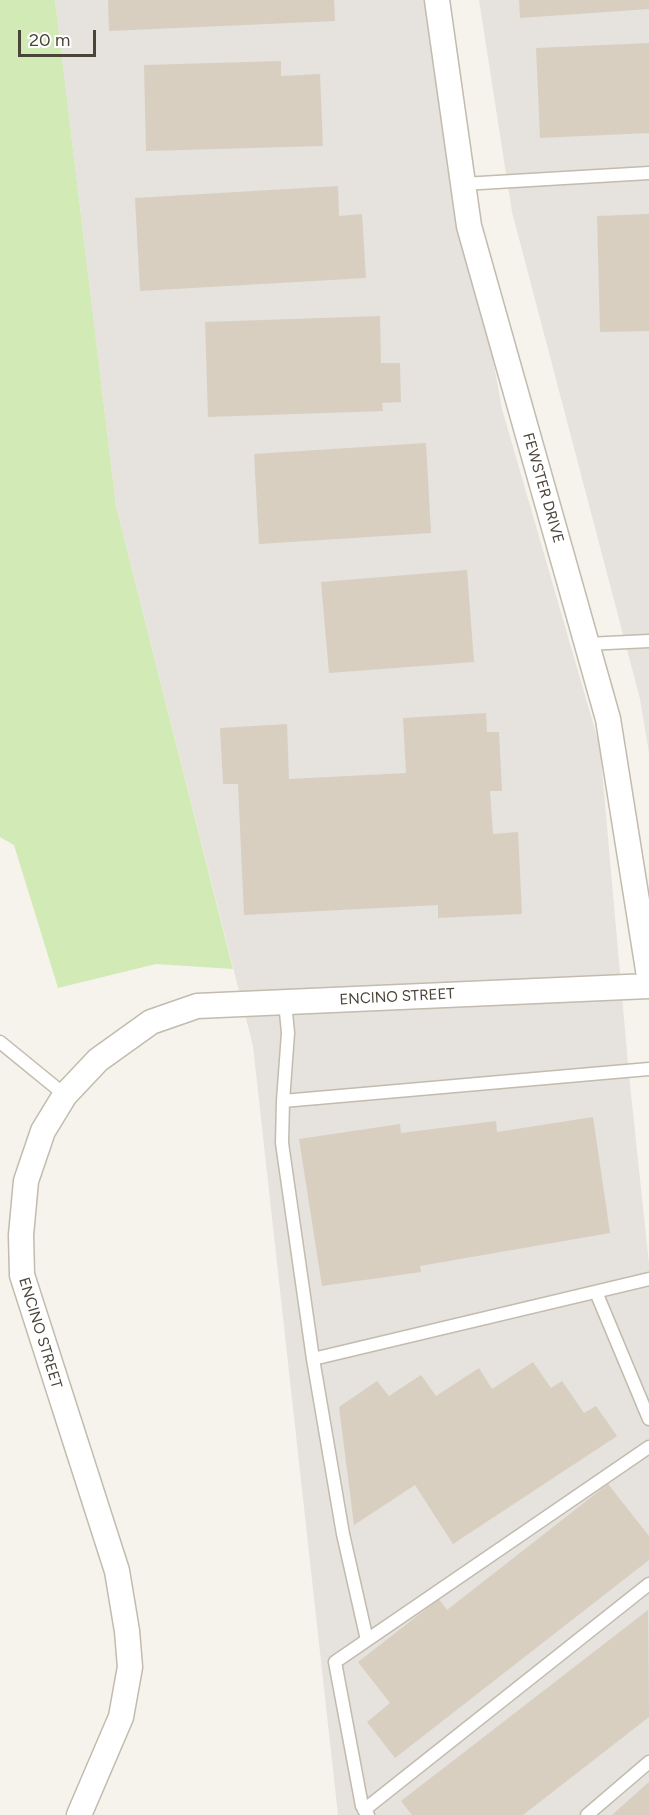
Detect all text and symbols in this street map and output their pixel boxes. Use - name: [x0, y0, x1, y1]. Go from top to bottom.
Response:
- scale bar: [21, 18, 99, 56]
- text: 20 m: [29, 29, 70, 51]
- street label: FEWSTER DRIVE: [519, 431, 567, 545]
- street label: ENCINO STREET: [339, 985, 455, 1009]
- street label: ENCINO STREET: [15, 1275, 65, 1391]

